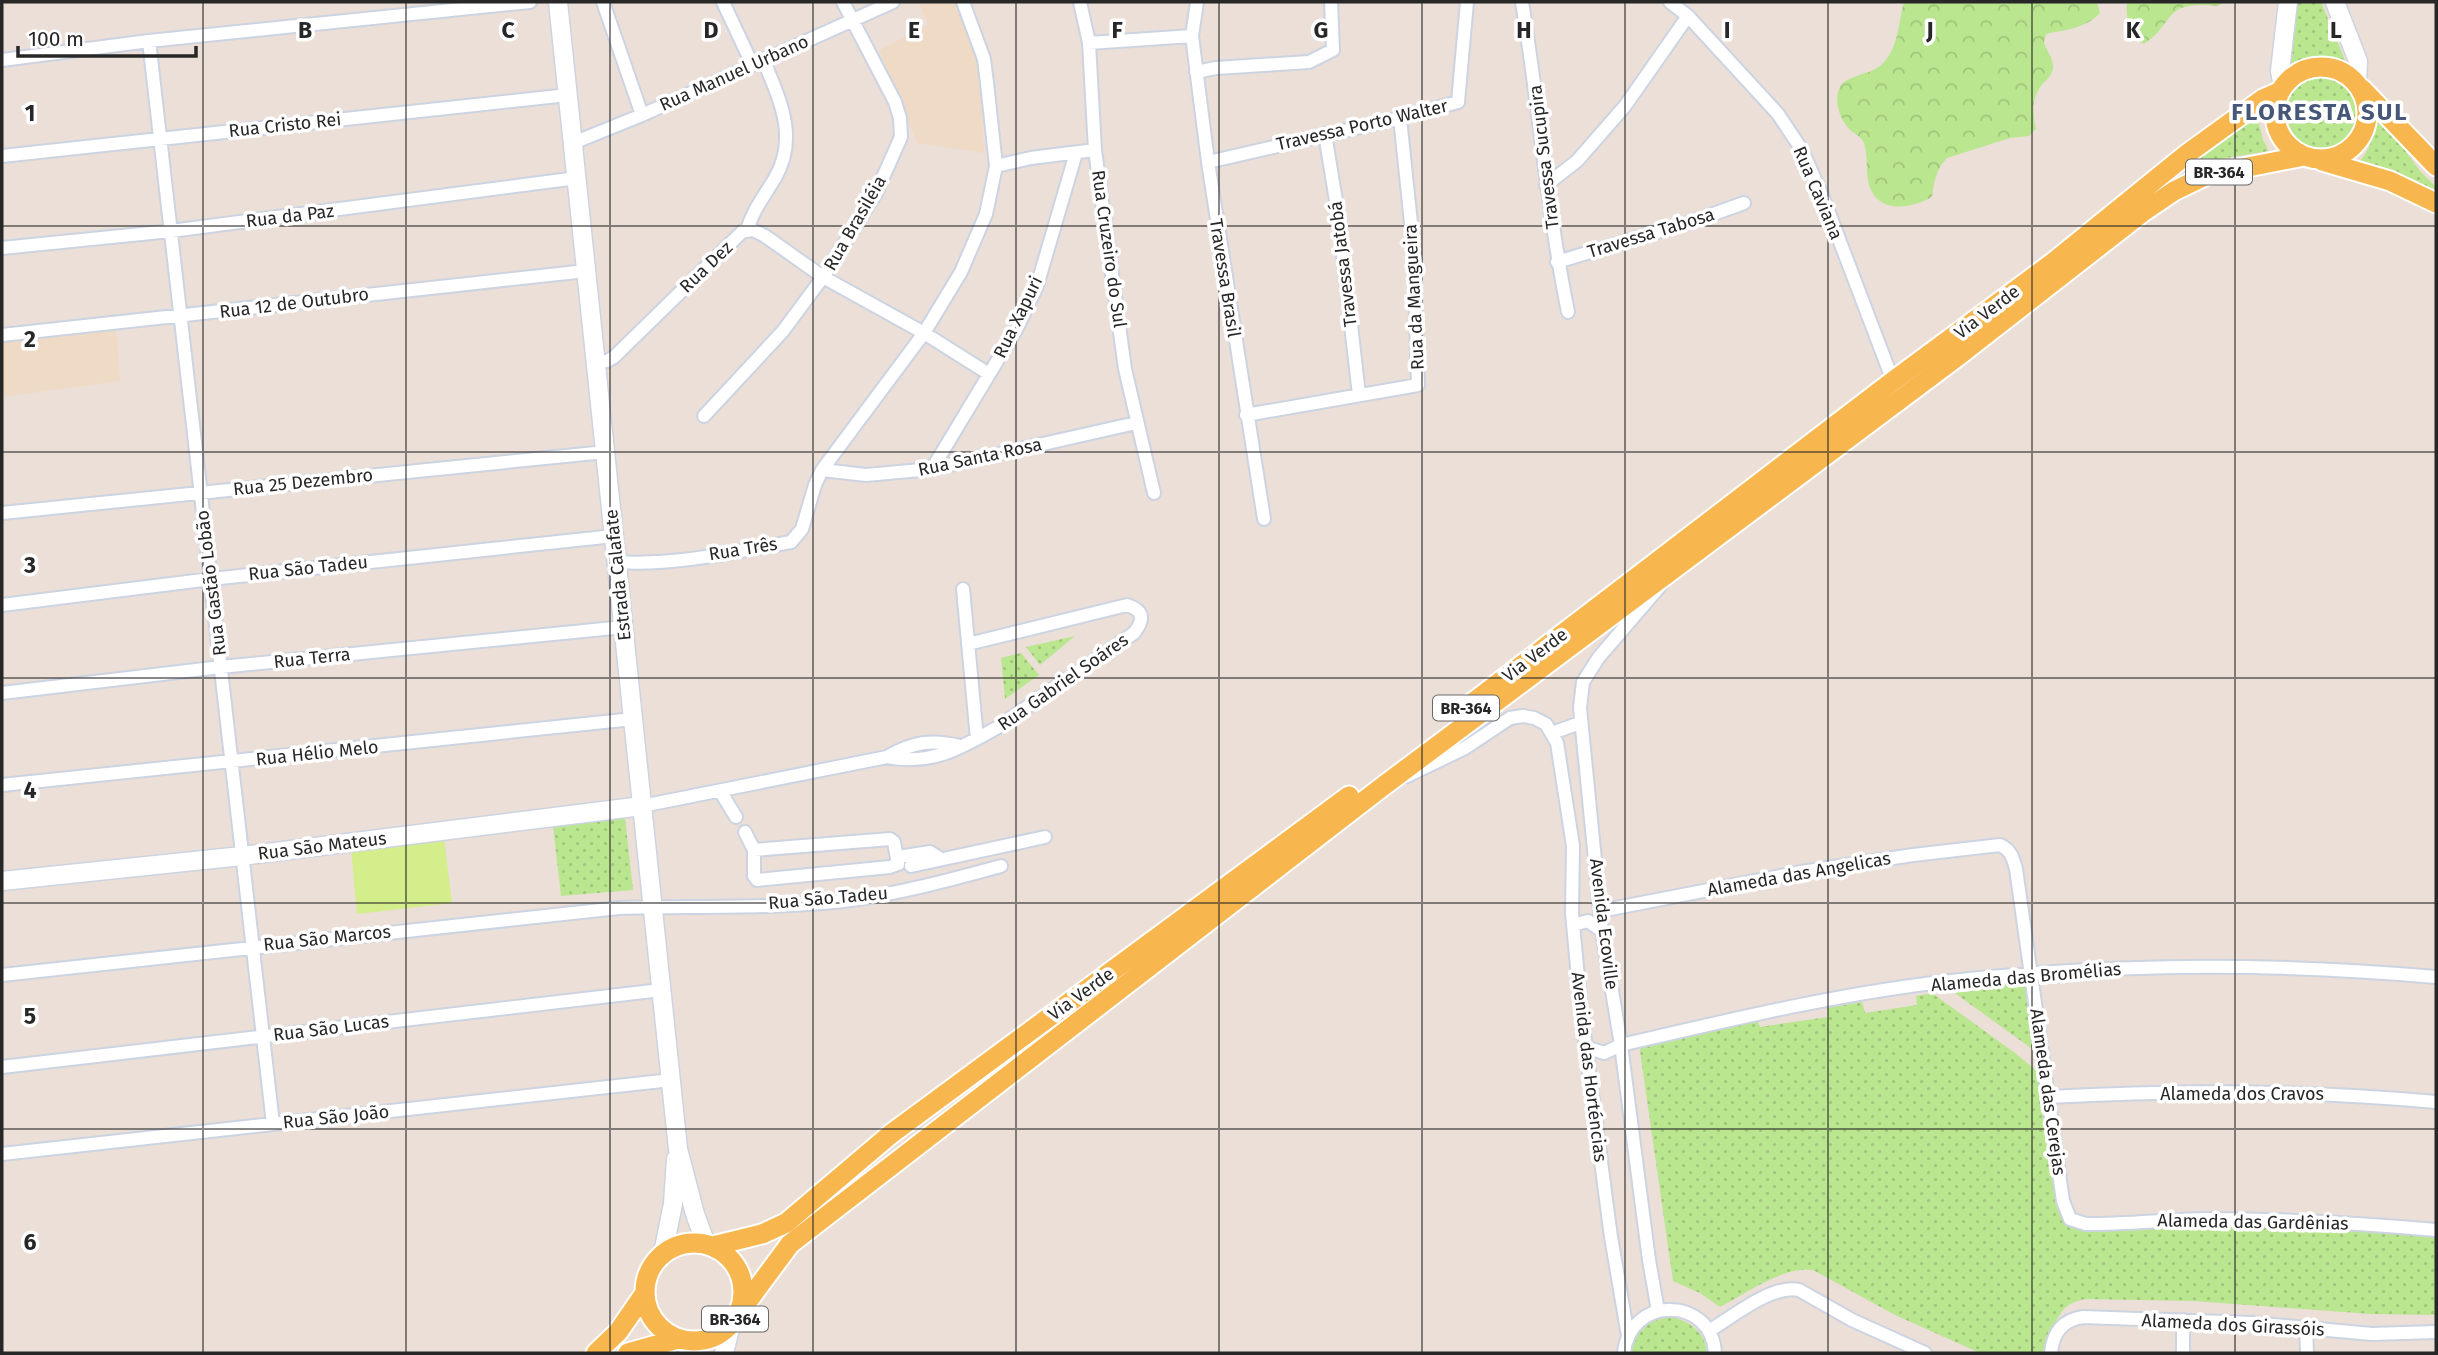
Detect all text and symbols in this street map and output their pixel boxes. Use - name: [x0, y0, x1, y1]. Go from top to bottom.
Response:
- scale bar: [18, 14, 196, 58]
- text: B: [298, 16, 312, 44]
- text: C: [501, 16, 515, 44]
- text: D: [704, 16, 719, 44]
- text: E: [908, 16, 920, 44]
- text: F: [1111, 16, 1123, 44]
- text: G: [1314, 16, 1328, 44]
- text: H: [1516, 16, 1532, 44]
- text: I: [1724, 16, 1730, 44]
- text: J: [1925, 16, 1934, 44]
- text: K: [2126, 16, 2141, 44]
- text: L: [2330, 16, 2342, 44]
- text: 100 m: [28, 26, 84, 52]
- street label: Rua Manuel Urbano: [656, 30, 812, 116]
- street label: Travessa Sucupira: [1524, 84, 1564, 230]
- street label: Travessa Porto Walter: [1274, 95, 1450, 155]
- district label: FLORESTA SUL: [2231, 98, 2409, 126]
- text: 1: [25, 99, 35, 127]
- street label: Rua Cristo Rei: [228, 108, 342, 142]
- street label: Rua Caviana: [1788, 143, 1848, 243]
- road number: BR-364: [2186, 160, 2252, 184]
- street label: Rua Cruzeiro do Sul: [1087, 169, 1131, 329]
- street label: Rua Brasiléia: [819, 172, 891, 274]
- street label: Rua da Paz: [245, 200, 335, 232]
- street label: Travessa Jatobá: [1324, 200, 1362, 328]
- street label: Travessa Tabosa: [1585, 203, 1717, 263]
- street label: Travessa Brasil: [1205, 217, 1245, 339]
- street label: Rua da Mangueira: [1399, 223, 1429, 371]
- street label: Rua Dez: [675, 236, 737, 298]
- street label: Rua Xapuri: [989, 272, 1047, 362]
- street label: Via Verde: [1950, 280, 2024, 344]
- street label: Rua 12 de Outubro: [218, 283, 370, 323]
- text: 2: [24, 325, 36, 353]
- street label: Rua Santa Rosa: [916, 433, 1044, 481]
- street label: Rua 25 Dezembro: [232, 464, 374, 500]
- street label: Estrada Calafate: [600, 508, 636, 642]
- street label: Rua Gastão Lobão: [191, 509, 231, 657]
- street label: Rua Três: [707, 533, 779, 565]
- text: 3: [23, 551, 36, 579]
- street label: Rua São Tadeu: [247, 551, 369, 585]
- street label: Via Verde: [1498, 623, 1572, 687]
- street label: Rua Gabriel Soáres: [994, 629, 1132, 735]
- street label: Rua Terra: [272, 643, 352, 673]
- road number: BR-364: [1433, 695, 1499, 720]
- street label: Rua Hélio Melo: [255, 736, 379, 770]
- text: 4: [24, 776, 37, 804]
- street label: Rua São Mateus: [256, 827, 388, 865]
- street label: Alameda das Angelicas: [1706, 847, 1892, 901]
- street label: Avenida Ecoville: [1585, 857, 1623, 991]
- street label: Rua São Tadeu: [767, 882, 889, 914]
- street label: Rua São Marcos: [262, 920, 392, 956]
- street label: Alameda das Bromélias: [1930, 958, 2122, 996]
- street label: Via Verde: [1044, 963, 1118, 1025]
- street label: Avenida das Horténcias: [1566, 971, 1612, 1163]
- text: 5: [24, 1002, 36, 1030]
- street label: Alameda das Cerejas: [2025, 1007, 2071, 1177]
- street label: Rua São Lucas: [272, 1010, 390, 1046]
- street label: Alameda dos Cravos: [2160, 1083, 2324, 1105]
- street label: Rua São João: [282, 1100, 390, 1134]
- street label: Alameda das Gardênias: [2157, 1209, 2349, 1235]
- text: 6: [24, 1228, 37, 1256]
- road number: BR-364: [702, 1306, 768, 1331]
- street label: Alameda dos Girassóis: [2141, 1309, 2325, 1341]

